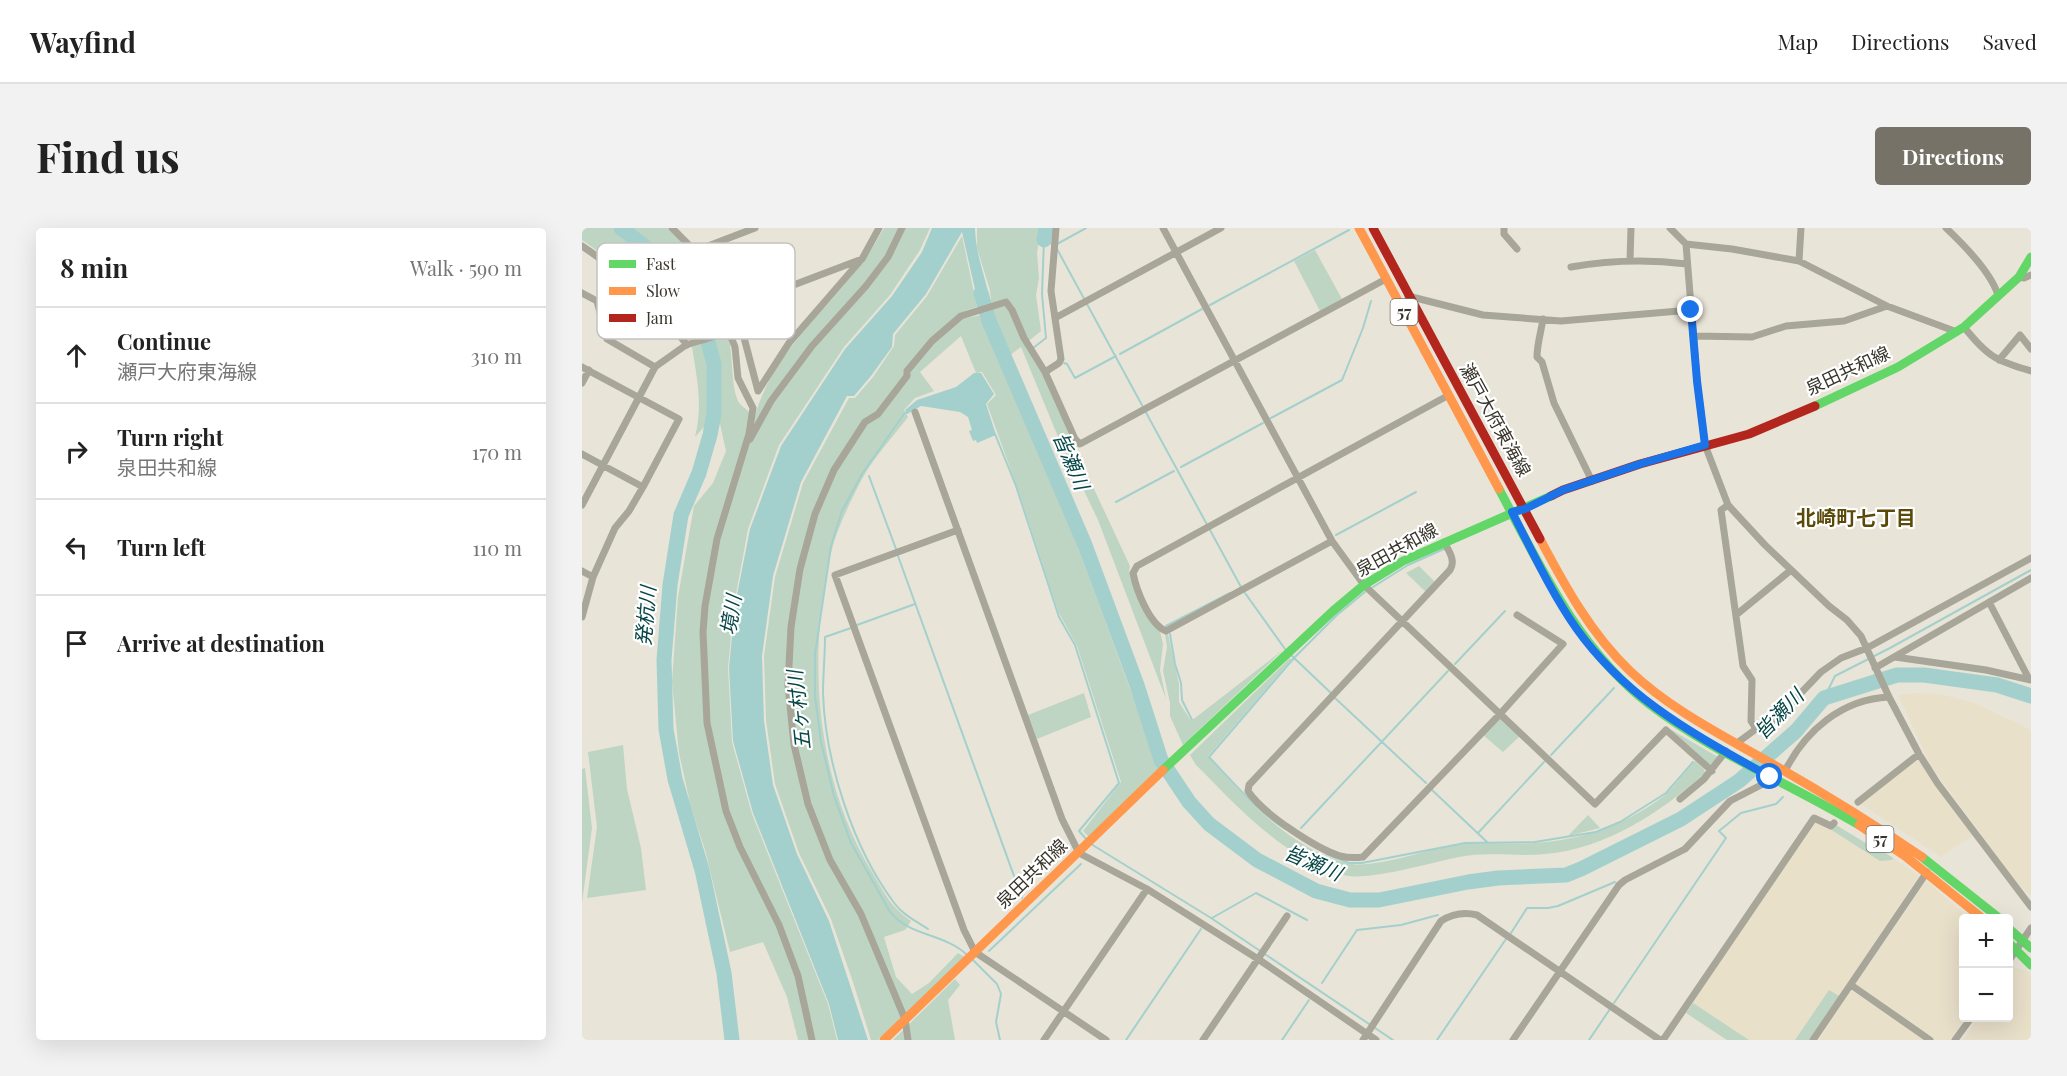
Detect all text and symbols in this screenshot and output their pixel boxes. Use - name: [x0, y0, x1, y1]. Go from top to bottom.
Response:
- text: Wayfind: [30, 23, 136, 60]
- text: Map: [1777, 27, 1818, 55]
- text: Directions: [1851, 27, 1949, 55]
- text: Saved: [1982, 27, 2037, 55]
- button: Directions: [1875, 127, 2031, 185]
- text: Find us: [36, 128, 180, 184]
- legend: [597, 243, 795, 339]
- text: 8 min: [60, 250, 128, 285]
- text: Fast: [646, 253, 676, 274]
- text: Walk · 590 m: [410, 254, 522, 281]
- text: Slow: [646, 280, 681, 301]
- route end: [1677, 296, 1703, 322]
- road number: 57: [1390, 299, 1418, 325]
- text: Jam: [645, 307, 673, 328]
- text: Continue: [117, 326, 211, 356]
- icon: ahead: [60, 339, 93, 372]
- street label: 泉田共和線: [1802, 340, 1893, 400]
- text: 310 m: [471, 342, 522, 369]
- text: 瀬戸大府東海線: [117, 357, 257, 384]
- street label: 瀬戸大府東海線: [1455, 359, 1537, 480]
- text: Turn right: [117, 422, 223, 452]
- water label: 皆瀬川: [1048, 428, 1097, 495]
- icon: right: [60, 435, 93, 468]
- text: 170 m: [472, 438, 522, 465]
- text: 泉田共和線: [117, 453, 217, 480]
- district label: 北崎町七丁目: [1796, 503, 1916, 530]
- street label: 泉田共和線: [1351, 517, 1442, 581]
- icon: left: [60, 531, 93, 564]
- text: Turn left: [117, 532, 206, 562]
- text: 110 m: [472, 534, 522, 561]
- water label: 発杭川: [628, 583, 661, 647]
- water label: 境川: [713, 591, 746, 637]
- icon: arrive: [60, 627, 93, 660]
- text: Arrive at destination: [117, 628, 325, 658]
- water label: 五ヶ村川: [780, 667, 815, 751]
- water label: 皆瀬川: [1747, 681, 1810, 744]
- route start: [1756, 763, 1782, 789]
- road number: 57: [1866, 826, 1894, 852]
- street label: 泉田共和線: [991, 833, 1072, 913]
- water label: 皆瀬川: [1281, 837, 1348, 887]
- map controls: [1959, 914, 2013, 1022]
- button: +: [1959, 914, 2013, 968]
- button: −: [1959, 968, 2013, 1022]

